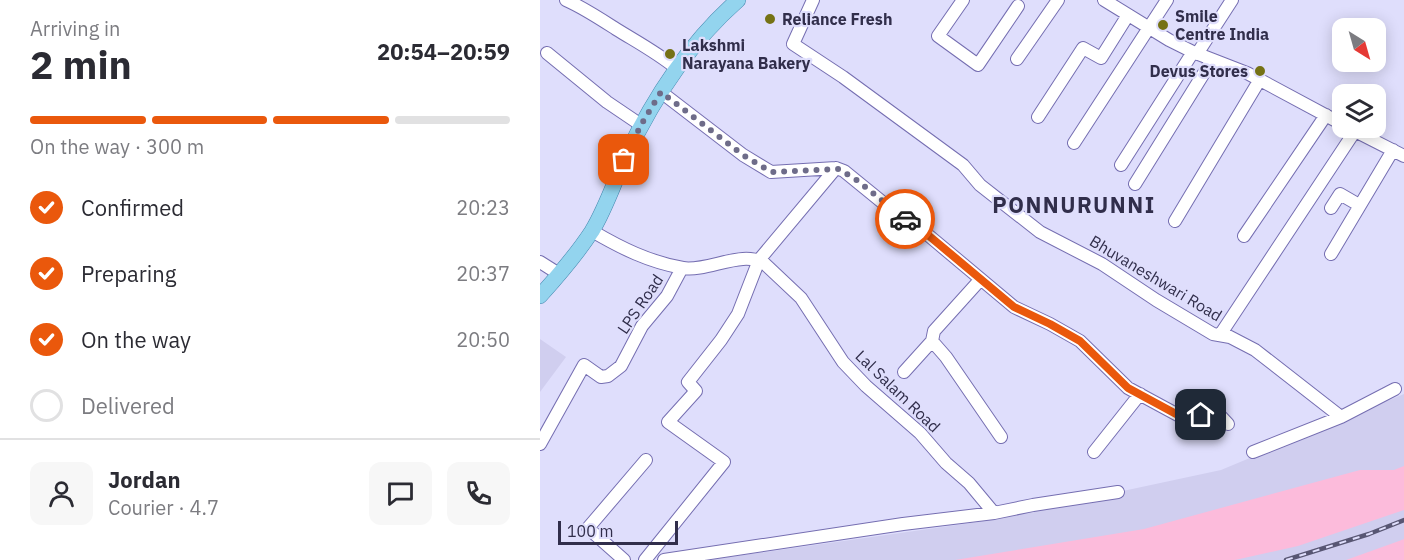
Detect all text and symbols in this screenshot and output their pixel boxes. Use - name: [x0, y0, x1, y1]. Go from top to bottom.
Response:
- place label: Smile Centre India: [1175, 6, 1269, 44]
- place label: Reliance Fresh: [782, 9, 892, 29]
- marker: Reliance Fresh: [763, 12, 777, 26]
- text: Arriving in: [30, 15, 120, 42]
- marker: Smile Centre India: [1156, 18, 1170, 32]
- north arrow: [1332, 18, 1386, 72]
- map controls: [1332, 18, 1386, 138]
- place label: Lakshmi Narayana Bakery: [682, 35, 811, 73]
- text: 20:54–20:59: [377, 37, 510, 66]
- text: 2 min: [30, 39, 132, 90]
- marker: Lakshmi Narayana Bakery: [663, 47, 677, 61]
- place label: Devus Stores: [1150, 61, 1248, 81]
- marker: Devus Stores: [1253, 64, 1267, 78]
- button: layers: [1332, 84, 1386, 138]
- text: On the way · 300 m: [30, 133, 204, 160]
- pin: [598, 134, 649, 185]
- icon: bag: [607, 143, 640, 176]
- courier: [875, 189, 935, 249]
- district label: PONNURUNNI: [992, 190, 1156, 219]
- icon: check: [30, 191, 63, 224]
- text: Confirmed: [81, 193, 184, 222]
- text: 20:23: [456, 194, 510, 221]
- icon: car: [889, 203, 922, 236]
- street label: Bhuvaneshwari Road: [1086, 231, 1226, 325]
- icon: check: [30, 257, 63, 290]
- text: Preparing: [81, 259, 176, 288]
- text: 20:37: [456, 260, 510, 287]
- street label: LPS Road: [613, 270, 667, 338]
- icon: check: [30, 323, 63, 356]
- text: On the way: [81, 325, 191, 354]
- text: 20:50: [456, 326, 510, 353]
- street label: Lal Salam Road: [852, 346, 944, 436]
- pin: [1175, 389, 1226, 440]
- text: Delivered: [81, 391, 175, 420]
- icon: home: [1184, 398, 1217, 431]
- button: person: [30, 462, 93, 525]
- button: chat: [369, 462, 432, 525]
- button: phone: [447, 462, 510, 525]
- text: Jordan: [108, 465, 181, 494]
- text: Courier · 4.7: [108, 494, 219, 521]
- scale bar: [558, 518, 678, 546]
- text: 100 m: [567, 521, 614, 541]

